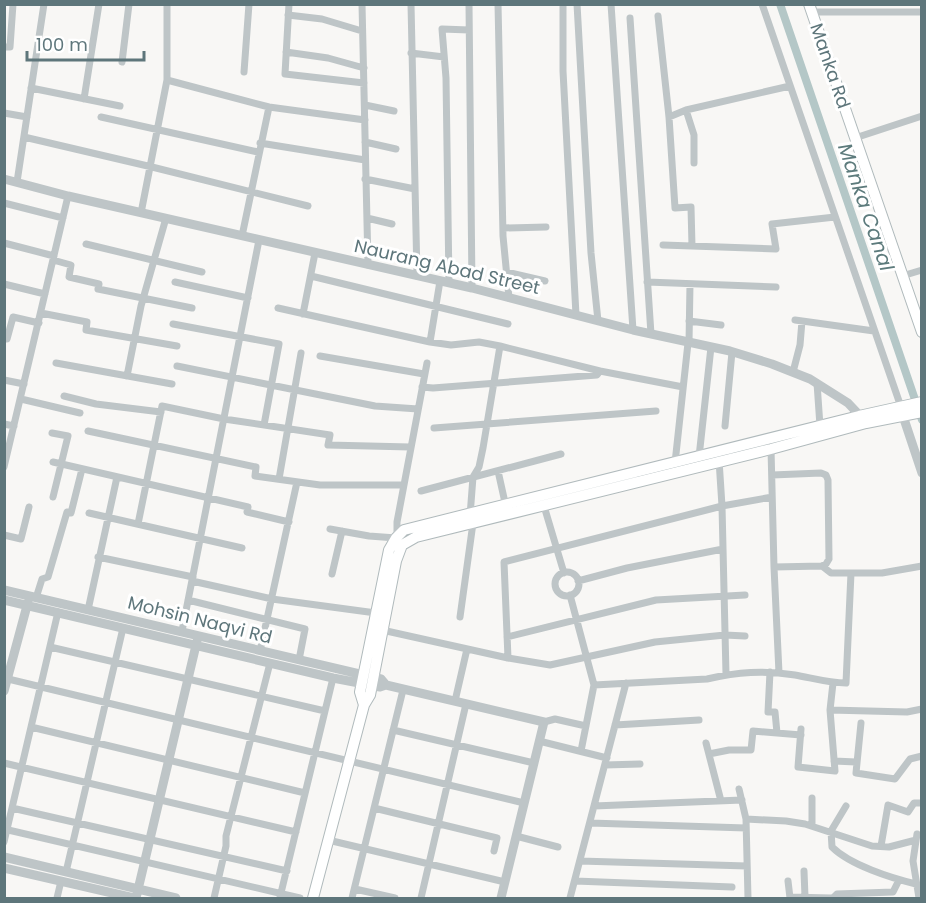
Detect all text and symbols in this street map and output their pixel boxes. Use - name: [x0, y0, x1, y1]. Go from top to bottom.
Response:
- street label: Manka Rd: [804, 20, 857, 112]
- scale bar: [27, 24, 144, 62]
- text: 100 m: [36, 32, 88, 57]
- water label: Manka Canal: [831, 139, 901, 275]
- street label: Naurang Abad Street: [352, 233, 542, 300]
- street label: Mohsin Naqvi Rd: [125, 589, 275, 650]

